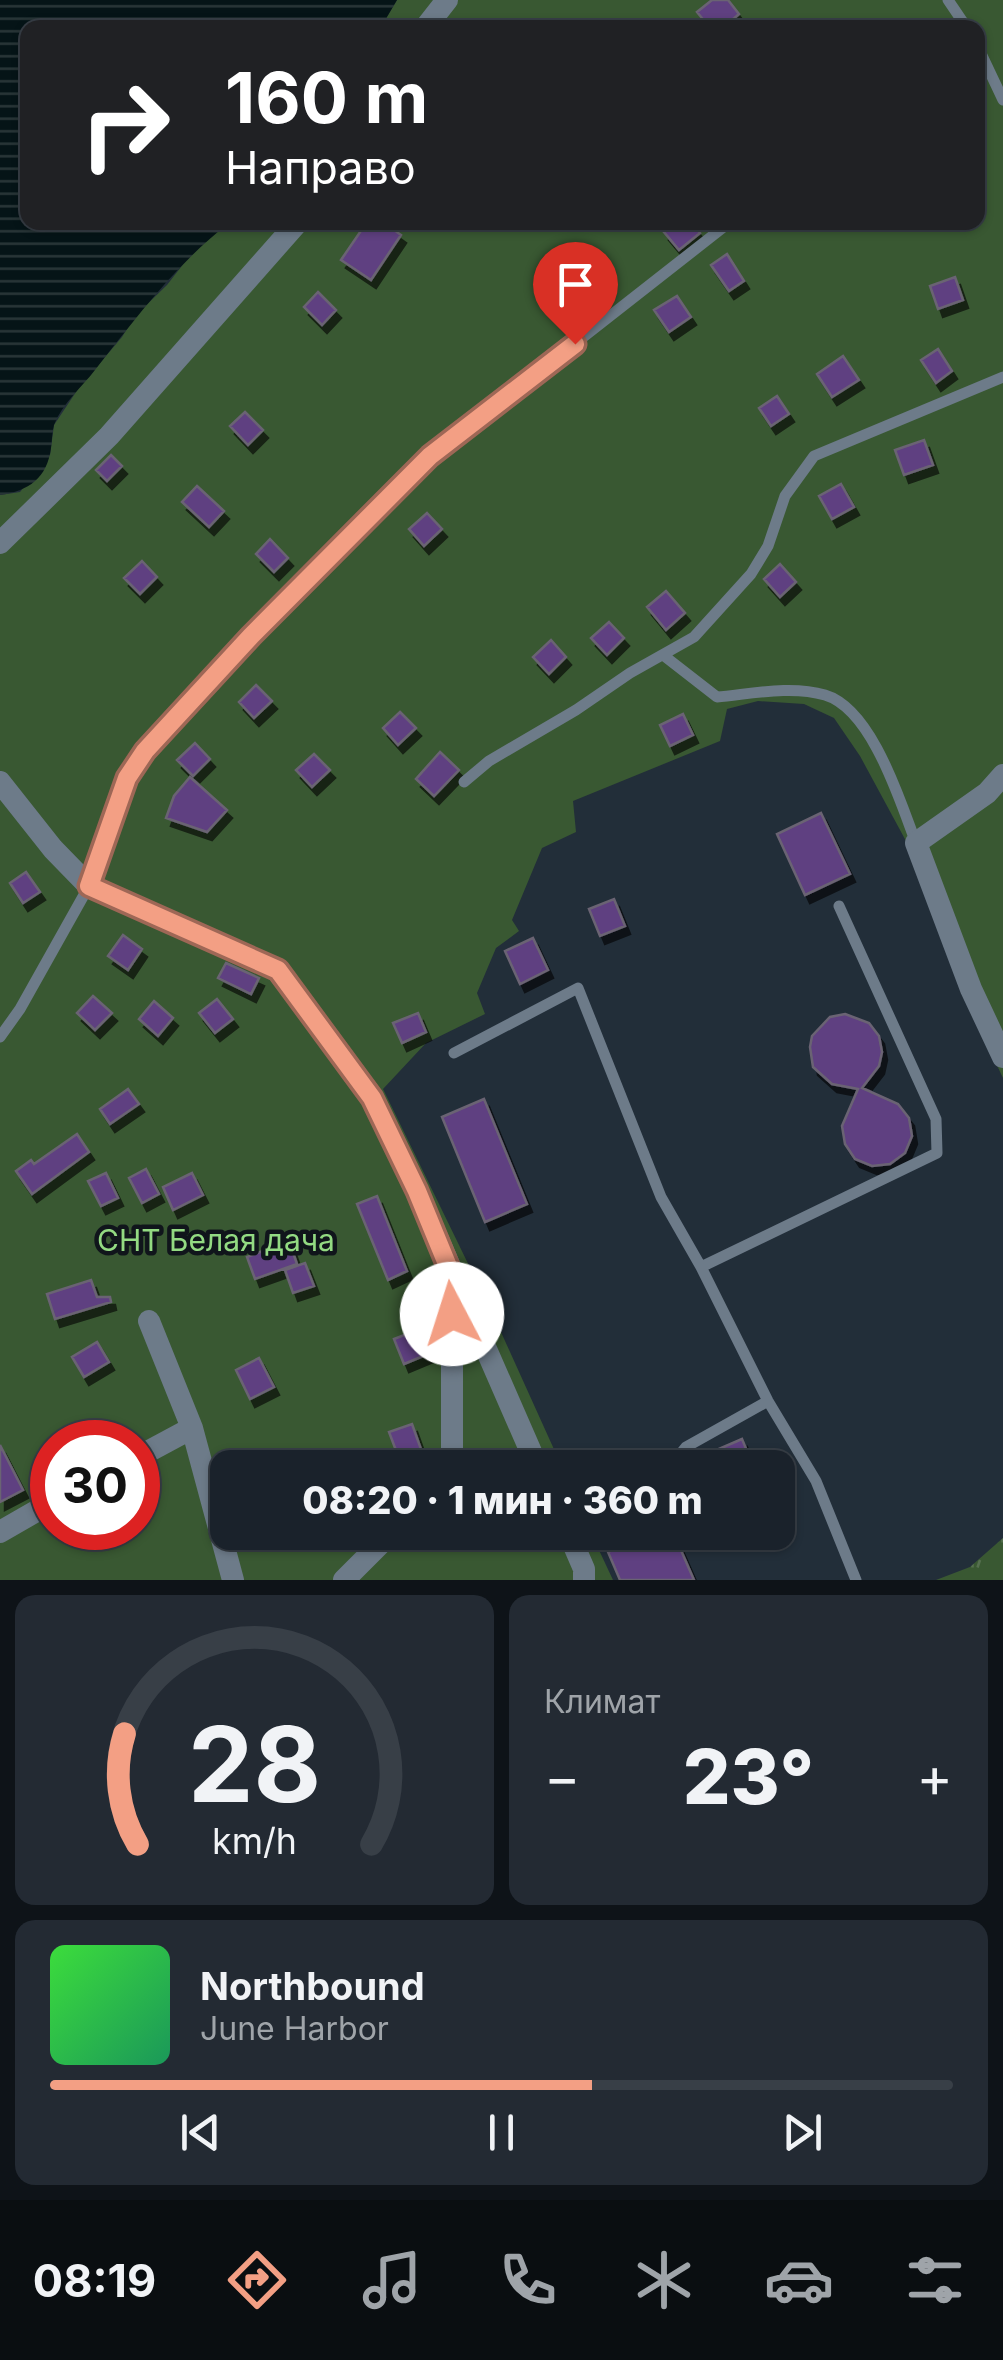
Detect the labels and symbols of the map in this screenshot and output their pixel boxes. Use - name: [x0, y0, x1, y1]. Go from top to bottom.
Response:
- pin: [533, 242, 618, 345]
- park label: СНТ Белая дача: [97, 1222, 335, 1258]
- position arrow: [400, 1262, 504, 1366]
- speed limit sign: 30: [30, 1420, 160, 1550]

